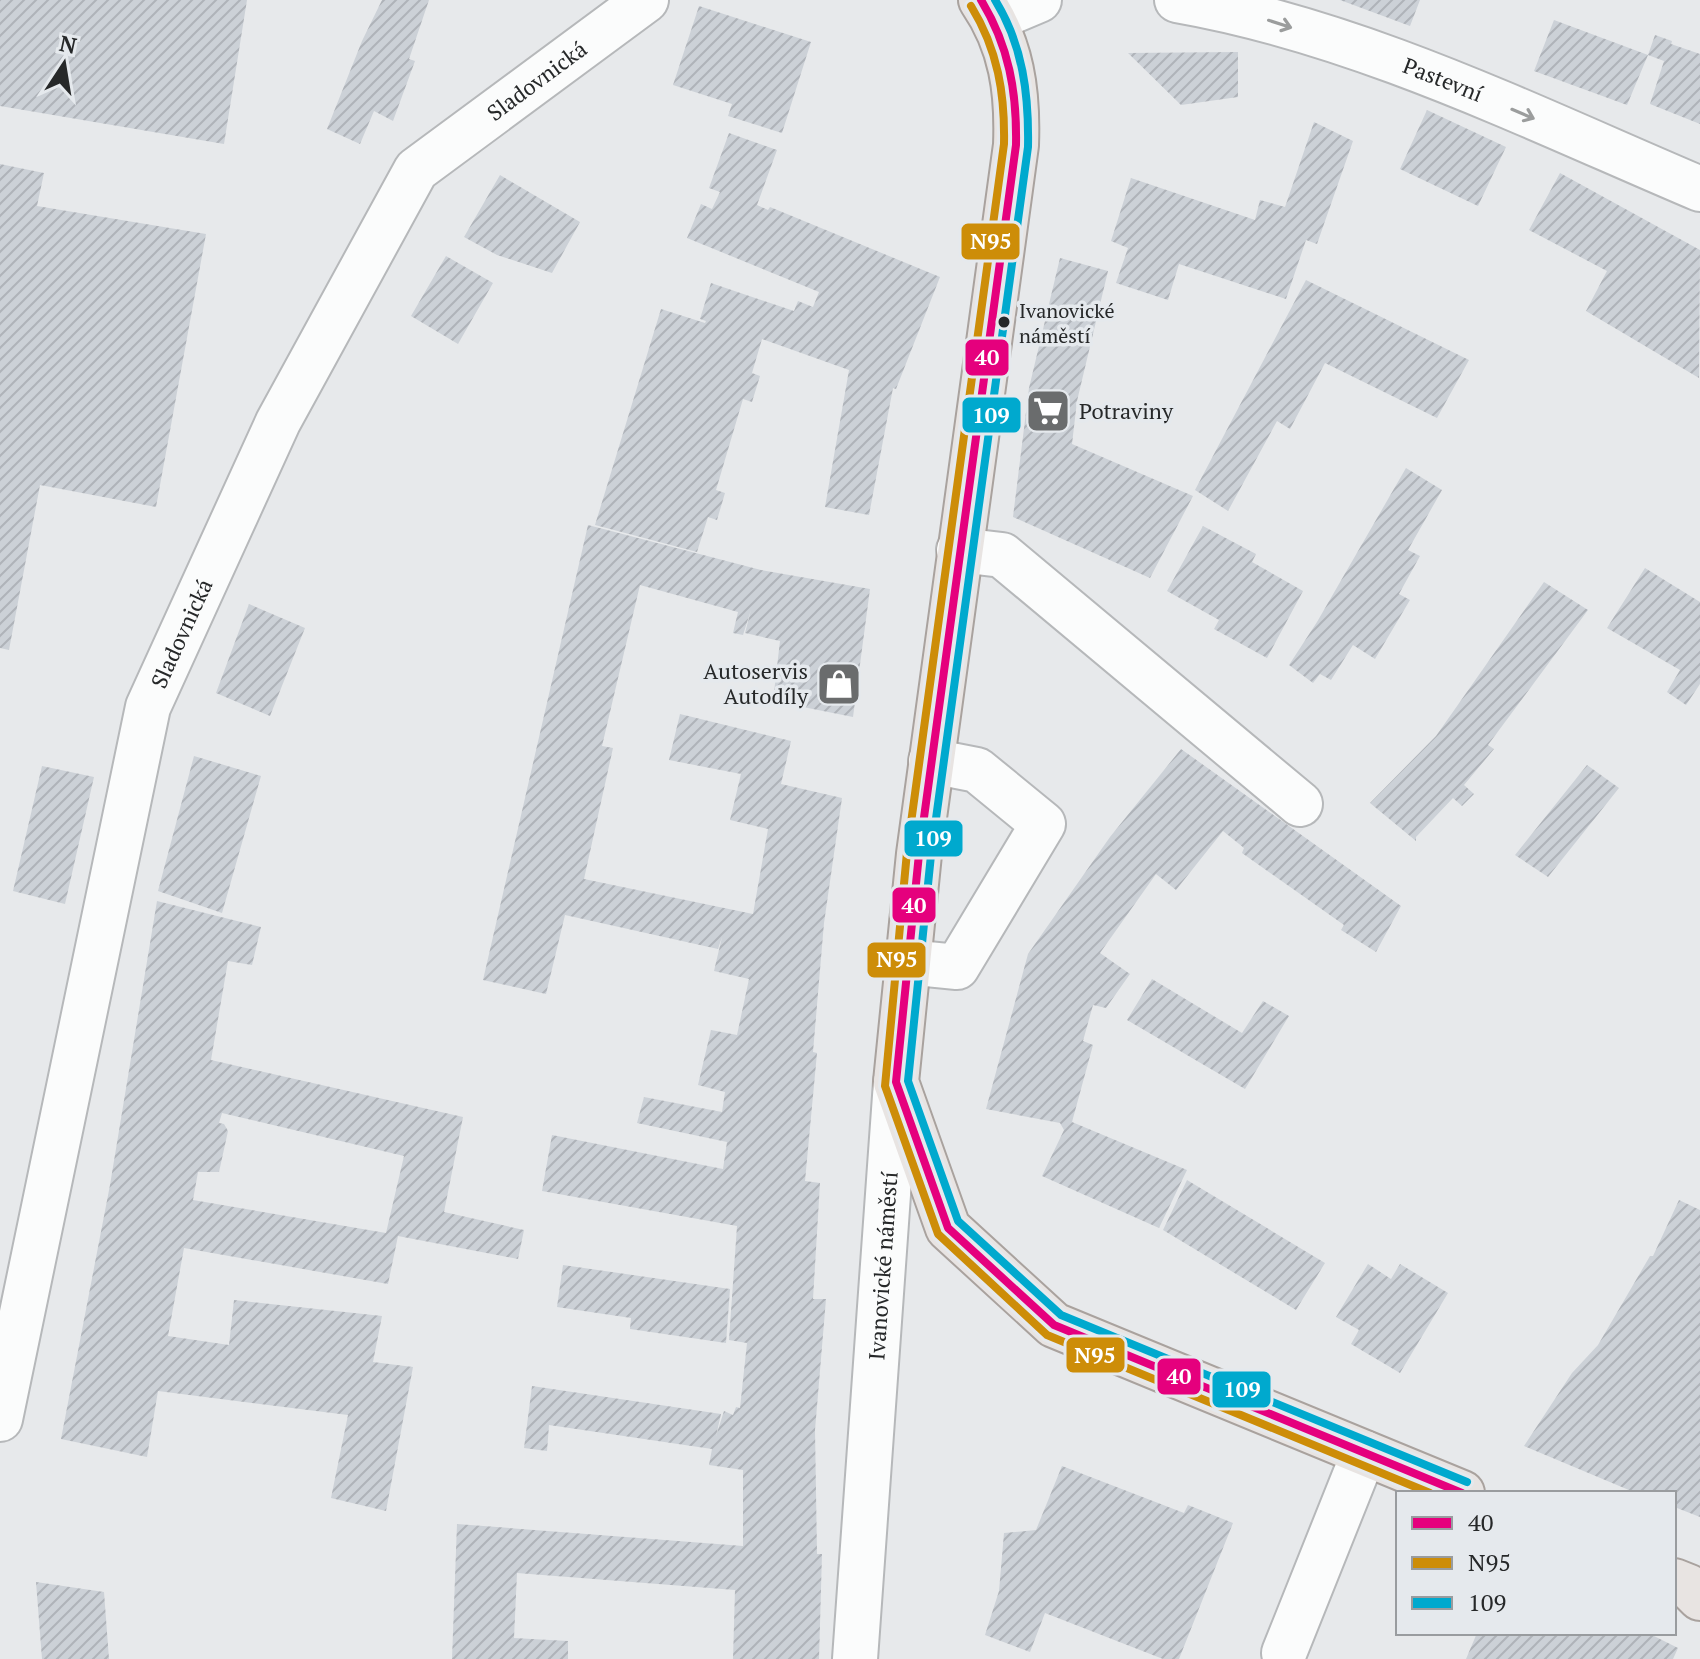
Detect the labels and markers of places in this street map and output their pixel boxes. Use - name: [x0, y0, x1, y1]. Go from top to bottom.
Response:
- place label: Ivanovické náměstí: [1019, 297, 1114, 349]
- marker: Ivanovické náměstí: [996, 314, 1012, 330]
- supermarket icon: Potraviny: [1024, 387, 1072, 435]
- place label: Potraviny: [1079, 396, 1174, 425]
- place label: Autoservis Autodíly: [703, 656, 809, 710]
- shop icon: Autoservis Autodíly: [815, 660, 863, 708]

